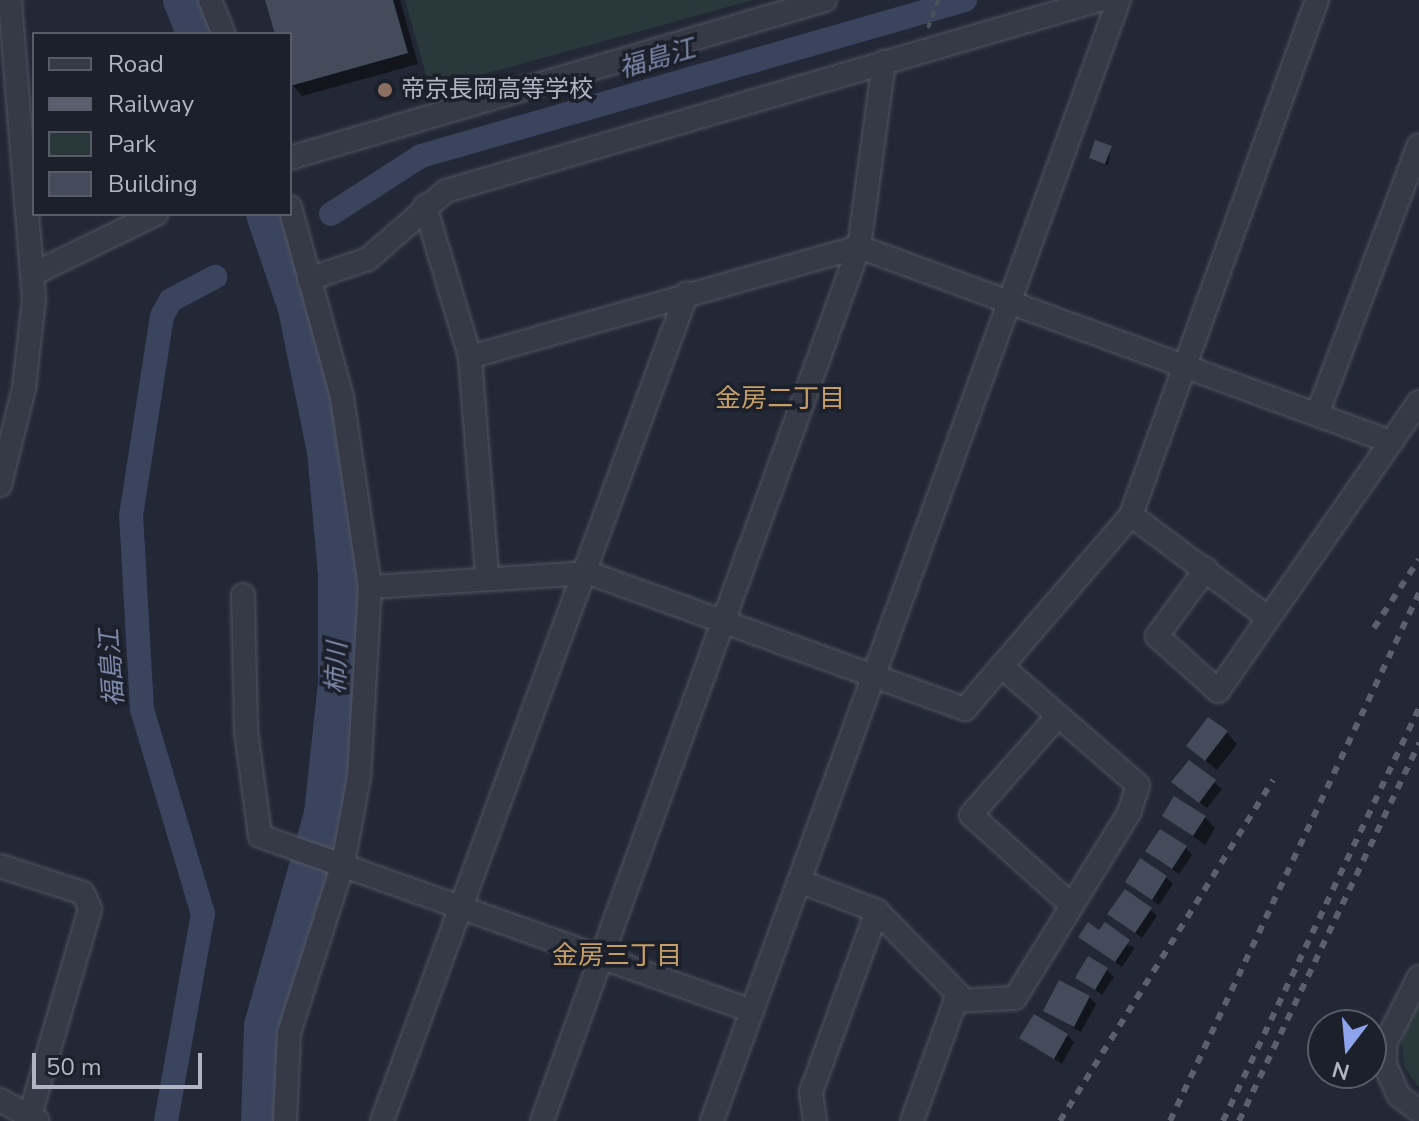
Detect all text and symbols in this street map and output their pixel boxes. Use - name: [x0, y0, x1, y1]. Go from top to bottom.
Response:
- legend: [32, 32, 292, 216]
- water label: 福島江: [615, 33, 699, 85]
- text: Road: [108, 48, 164, 80]
- place label: 帝京長岡高等学校: [401, 76, 593, 104]
- marker: 帝京長岡高等学校: [376, 81, 394, 99]
- text: Railway: [108, 88, 194, 120]
- text: Park: [108, 128, 156, 160]
- text: Building: [108, 168, 198, 200]
- district label: 金房二丁目: [715, 383, 845, 415]
- water label: 福島江: [94, 628, 130, 708]
- water label: 柿川: [321, 641, 353, 695]
- district label: 金房三丁目: [552, 940, 682, 972]
- north arrow: [1307, 1009, 1387, 1089]
- scale bar: [36, 1037, 206, 1087]
- text: 50 m: [46, 1051, 102, 1083]
- text: N: [1329, 1053, 1353, 1087]

